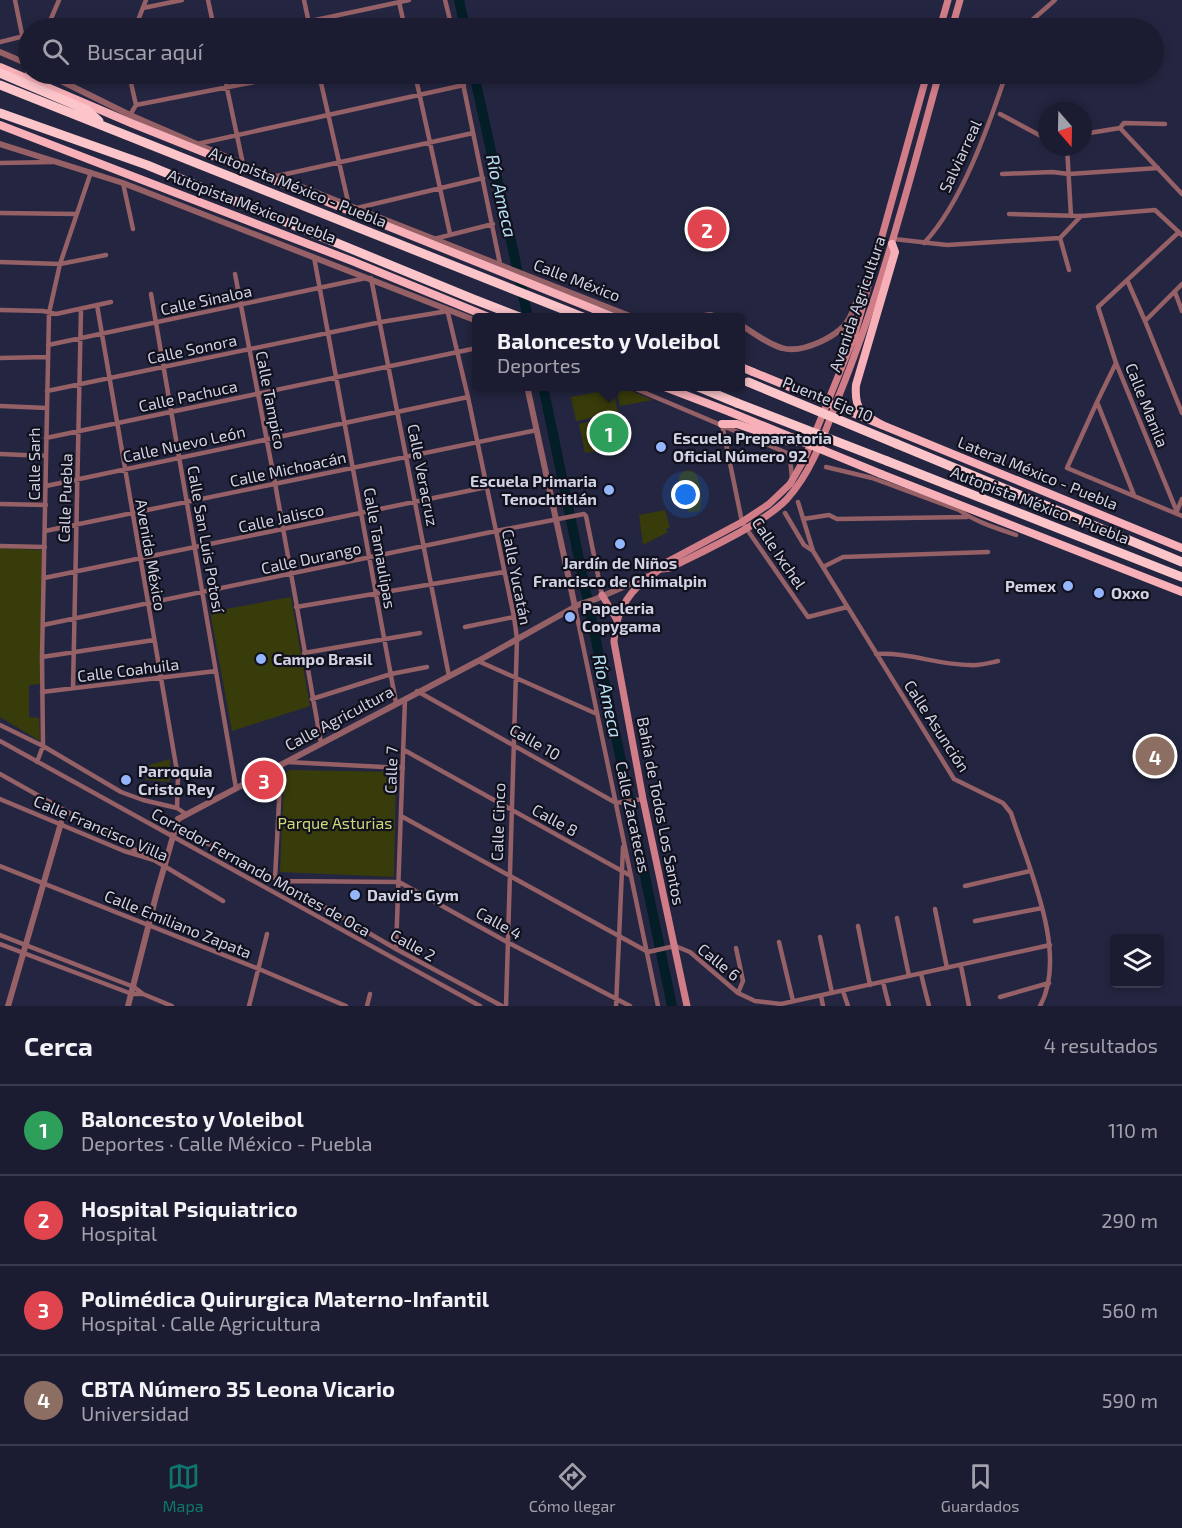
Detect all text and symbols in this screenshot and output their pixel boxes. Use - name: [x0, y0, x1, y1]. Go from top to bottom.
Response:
- search box: [18, 18, 1164, 84]
- icon: search: [39, 35, 72, 68]
- text: Buscar aquí: [87, 38, 203, 64]
- north arrow: [1038, 102, 1092, 156]
- street label: Salviarreal: [934, 116, 985, 195]
- street label: Autopista México - Puebla: [207, 142, 390, 231]
- water label: Río Ameca: [482, 152, 522, 240]
- street label: Autopista México Puebla: [165, 165, 339, 247]
- pin: 2: [688, 206, 726, 252]
- street label: Avenida Agricultura: [824, 233, 889, 374]
- street label: Calle México: [531, 254, 623, 305]
- street label: Calle Sinaloa: [158, 281, 253, 318]
- popup: [472, 313, 745, 391]
- text: Baloncesto y Voleibol: [497, 327, 720, 353]
- street label: Calle Sonora: [145, 330, 238, 367]
- street label: Calle Tampico: [253, 349, 290, 451]
- text: Deportes: [497, 353, 581, 377]
- street label: Calle Manila: [1122, 360, 1173, 450]
- street label: Puente Eje 10: [780, 372, 876, 426]
- street label: Calle Pachuca: [137, 376, 239, 415]
- pin: 1: [590, 410, 628, 456]
- street label: Calle Nuevo León: [121, 421, 247, 466]
- street label: Calle Veracruz: [404, 422, 443, 528]
- street label: Calle Sarh: [24, 427, 43, 501]
- place label: Escuela Preparatoria Oficial Número 92: [673, 428, 832, 465]
- street label: Lateral México - Puebla: [955, 432, 1121, 513]
- marker: Escuela Preparatoria Oficial Número 92: [654, 440, 668, 454]
- street label: Calle Michoacán: [228, 447, 348, 490]
- street label: Calle Puebla: [53, 453, 76, 543]
- street label: Autopista México - Puebla: [948, 462, 1132, 547]
- street label: Calle San Luis Potosí: [184, 464, 229, 615]
- place label: Escuela Primaria Tenochtitlán: [470, 471, 597, 508]
- your location: [671, 480, 700, 509]
- marker: Escuela Primaria Tenochtitlán: [602, 483, 616, 497]
- street label: Calle Tamaulipas: [360, 486, 400, 610]
- street label: Avenida México: [132, 498, 171, 612]
- street label: Calle Jalisco: [236, 499, 325, 536]
- street label: Calle Ixchel: [748, 513, 810, 592]
- street label: Calle Yucatán: [499, 527, 536, 626]
- marker: Jardín de Niños Francisco de Chimalpin: [613, 537, 627, 551]
- street label: Calle Durango: [259, 538, 363, 577]
- place label: Jardín de Niños Francisco de Chimalpin: [533, 553, 707, 590]
- place label: Pemex: [1005, 576, 1056, 595]
- marker: Pemex: [1061, 579, 1075, 593]
- place label: Oxxo: [1111, 583, 1149, 602]
- marker: Oxxo: [1092, 586, 1106, 600]
- place label: Papeleria Copygama: [582, 598, 661, 636]
- marker: Papeleria Copygama: [563, 610, 577, 624]
- place label: Campo Brasil: [273, 649, 373, 668]
- marker: Campo Brasil: [254, 652, 268, 666]
- water label: Río Ameca: [588, 652, 628, 740]
- street label: Calle Coahuila: [76, 654, 180, 685]
- street label: Calle Asunción: [901, 676, 974, 775]
- street label: Calle Agricultura: [281, 681, 396, 754]
- street label: Bahía de Todos Los Santos: [634, 715, 689, 907]
- street label: Calle 10: [506, 719, 564, 764]
- pin: 4: [1136, 734, 1174, 778]
- street label: Calle 7: [380, 746, 401, 794]
- pin: 3: [244, 758, 284, 802]
- street label: Calle Zacatecas: [612, 759, 655, 874]
- place label: Parroquia Cristo Rey: [138, 761, 215, 799]
- marker: Parroquia Cristo Rey: [119, 773, 133, 787]
- street label: Calle Cinco: [487, 782, 508, 862]
- street label: Calle Francisco Villa: [31, 791, 171, 864]
- street label: Calle 8: [529, 799, 581, 840]
- street label: Corredor Fernando Montes de Oca: [148, 803, 374, 940]
- park label: Parque Asturias: [277, 813, 393, 832]
- street label: Calle Emiliano Zapata: [102, 885, 254, 962]
- place label: David's Gym: [367, 885, 459, 905]
- marker: David's Gym: [348, 888, 362, 902]
- street label: Calle 4: [473, 902, 526, 943]
- street label: Calle 2: [387, 924, 439, 965]
- map controls: [1110, 934, 1164, 988]
- button: layers: [1110, 934, 1164, 988]
- street label: Calle 6: [694, 939, 744, 984]
- text: Cerca: [24, 1030, 93, 1061]
- text: 4 resultados: [1044, 1033, 1158, 1057]
- text: Baloncesto y Voleibol: [81, 1105, 304, 1131]
- text: 1: [39, 1118, 48, 1142]
- text: 110 m: [1108, 1118, 1158, 1142]
- text: Deportes · Calle México - Puebla: [81, 1131, 373, 1155]
- text: Hospital Psiquiatrico: [81, 1195, 298, 1221]
- text: 2: [38, 1208, 49, 1232]
- text: 290 m: [1101, 1208, 1158, 1232]
- text: Hospital: [81, 1221, 157, 1245]
- text: Polimédica Quirurgica Materno-Infantil: [81, 1285, 489, 1311]
- text: 3: [38, 1298, 49, 1322]
- text: 560 m: [1102, 1298, 1158, 1322]
- text: Hospital · Calle Agricultura: [81, 1311, 321, 1335]
- text: CBTA Número 35 Leona Vicario: [81, 1375, 395, 1401]
- text: 4: [37, 1388, 50, 1412]
- text: 590 m: [1102, 1388, 1158, 1412]
- text: Universidad: [81, 1401, 189, 1425]
- tab: Mapa: [163, 1460, 203, 1515]
- tab: Cómo llegar: [529, 1460, 616, 1515]
- tab: Guardados: [941, 1460, 1019, 1515]

